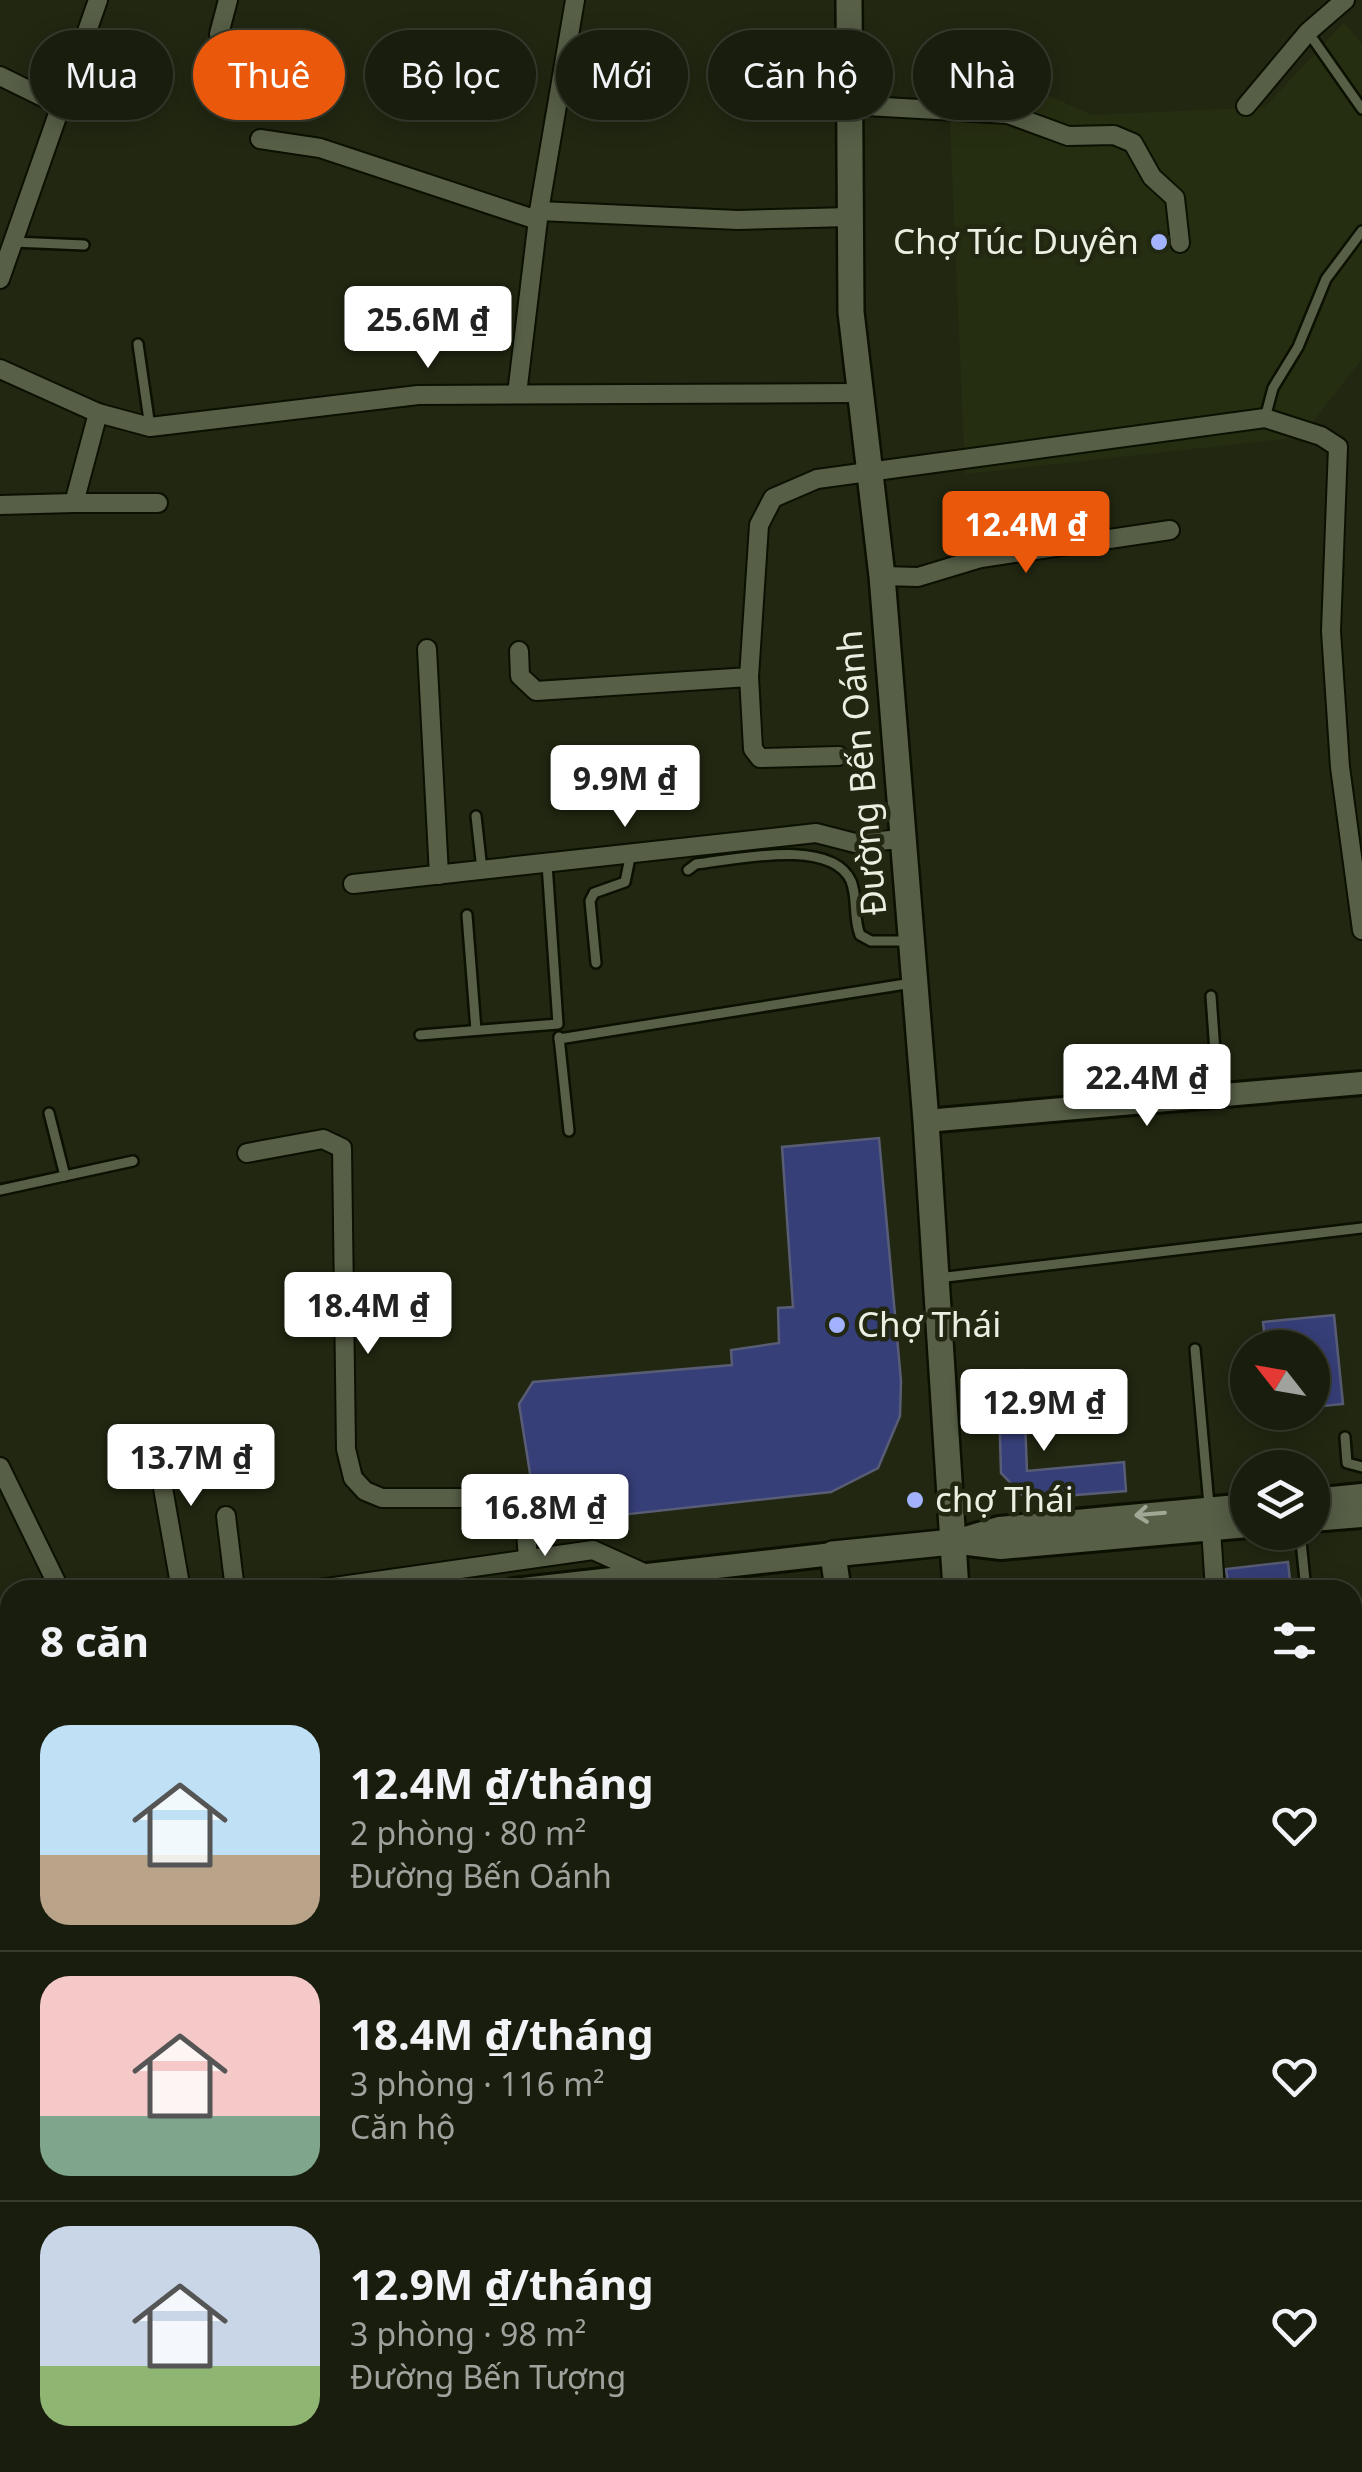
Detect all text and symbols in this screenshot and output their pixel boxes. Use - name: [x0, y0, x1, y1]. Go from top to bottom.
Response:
- chip: Mua: [30, 30, 173, 120]
- chip: Thuê: [193, 30, 345, 120]
- chip: Bộ lọc: [365, 30, 536, 120]
- chip: Mới: [556, 30, 688, 120]
- chip: Căn hộ: [708, 30, 893, 120]
- chip: Nhà: [913, 30, 1051, 120]
- place label: Chợ Túc Duyên: [893, 217, 1139, 264]
- marker: Chợ Túc Duyên: [1148, 231, 1170, 253]
- pin: 25.6M ₫: [336, 286, 520, 371]
- text: 25.6M ₫: [366, 297, 490, 340]
- pin: 12.4M ₫: [934, 491, 1118, 576]
- text: 12.4M ₫: [964, 502, 1088, 545]
- street label: Đường Bến Oánh: [825, 628, 896, 918]
- pin: 9.9M ₫: [544, 745, 706, 830]
- text: 9.9M ₫: [573, 756, 677, 799]
- pin: 22.4M ₫: [1055, 1044, 1239, 1129]
- text: 22.4M ₫: [1085, 1055, 1209, 1098]
- pin: 18.4M ₫: [276, 1272, 460, 1357]
- text: 18.4M ₫: [306, 1283, 430, 1326]
- place label: Chợ Thái: [857, 1300, 1001, 1347]
- marker: Chợ Thái: [826, 1314, 848, 1336]
- north arrow: [1230, 1330, 1330, 1430]
- map controls: [1230, 1330, 1330, 1550]
- pin: 12.9M ₫: [952, 1369, 1136, 1454]
- text: 12.9M ₫: [982, 1380, 1106, 1423]
- pin: 13.7M ₫: [99, 1424, 283, 1509]
- text: 13.7M ₫: [129, 1435, 253, 1478]
- button: layers: [1230, 1450, 1330, 1550]
- pin: 16.8M ₫: [453, 1474, 637, 1559]
- place label: chợ Thái: [935, 1475, 1074, 1522]
- text: 16.8M ₫: [483, 1485, 607, 1528]
- marker: chợ Thái: [904, 1489, 926, 1511]
- one-way arrow: [1135, 1505, 1167, 1524]
- text: 8 căn: [40, 1612, 149, 1669]
- icon: filters: [1267, 1613, 1322, 1668]
- text: 12.4M ₫/tháng: [350, 1754, 653, 1811]
- icon: home: [120, 1765, 240, 1885]
- icon: heart: [1267, 1798, 1322, 1853]
- text: 2 phòng · 80 m²: [350, 1811, 586, 1854]
- text: Đường Bến Oánh: [350, 1854, 612, 1897]
- text: 18.4M ₫/tháng: [350, 2005, 653, 2062]
- icon: home: [120, 2016, 240, 2136]
- icon: heart: [1267, 2049, 1322, 2104]
- text: 3 phòng · 116 m²: [350, 2062, 604, 2105]
- text: Căn hộ: [350, 2105, 455, 2148]
- text: 12.9M ₫/tháng: [350, 2255, 653, 2312]
- icon: home: [120, 2266, 240, 2386]
- icon: heart: [1267, 2299, 1322, 2354]
- text: 3 phòng · 98 m²: [350, 2312, 586, 2355]
- text: Đường Bến Tượng: [350, 2355, 626, 2398]

